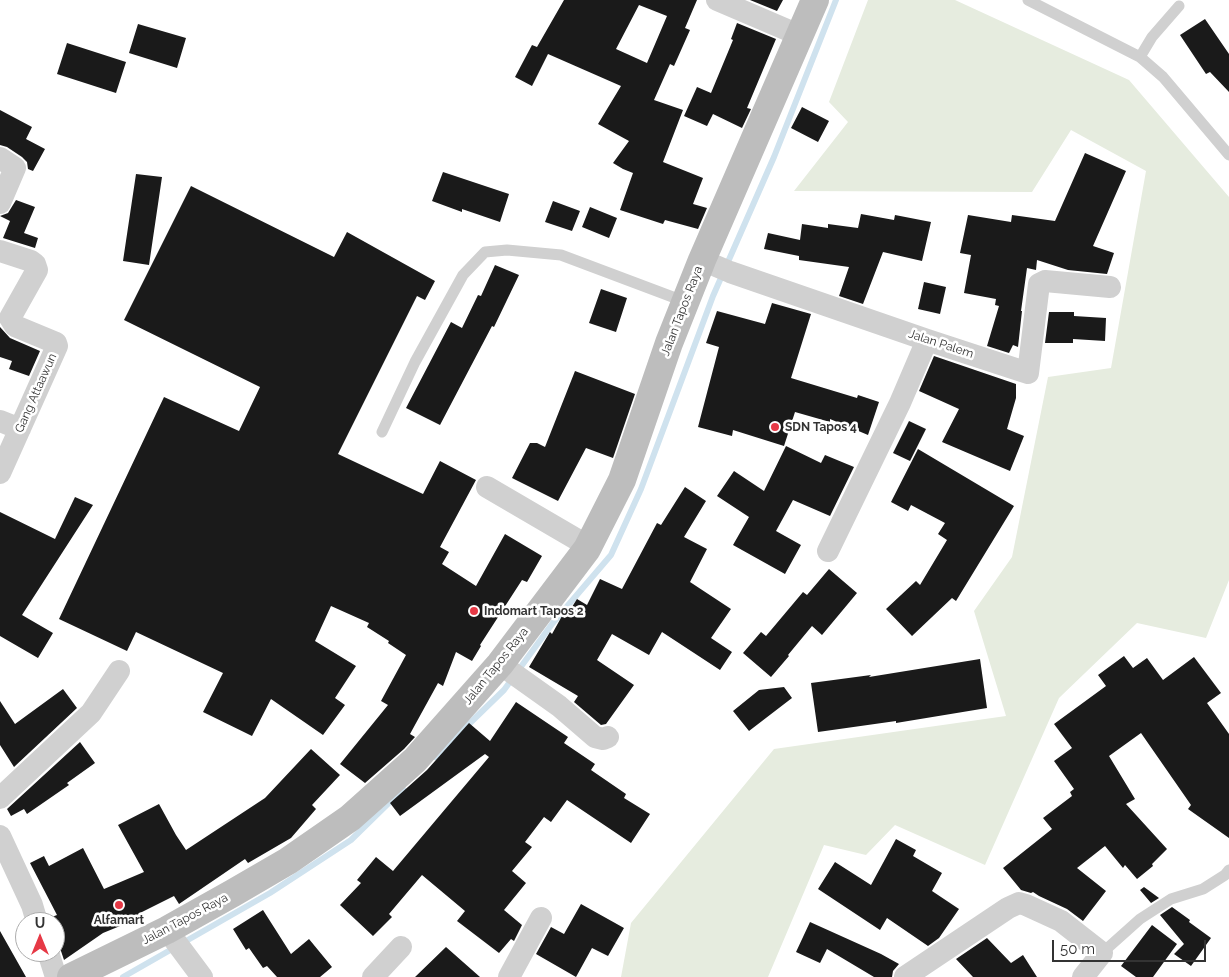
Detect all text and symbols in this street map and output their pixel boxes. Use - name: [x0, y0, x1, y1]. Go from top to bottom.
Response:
- street label: Jalan Tapos Raya: [658, 264, 706, 358]
- street label: Jalan Palem: [907, 327, 975, 361]
- street label: Gang Attaawun: [12, 351, 60, 435]
- place label: SDN Tapos 4: [785, 420, 857, 434]
- marker: SDN Tapos 4: [769, 421, 781, 433]
- place label: Indomart Tapos 2: [484, 604, 584, 618]
- marker: Indomart Tapos 2: [468, 605, 480, 617]
- street label: Jalan Tapos Raya: [460, 625, 532, 707]
- street label: Jalan Tapos Raya: [140, 890, 230, 948]
- marker: Alfamart: [113, 899, 125, 911]
- north arrow: [15, 912, 65, 962]
- place label: Alfamart: [94, 913, 144, 927]
- text: U: [35, 915, 45, 931]
- scale bar: [1054, 930, 1208, 962]
- text: 50 m: [1060, 940, 1095, 958]

